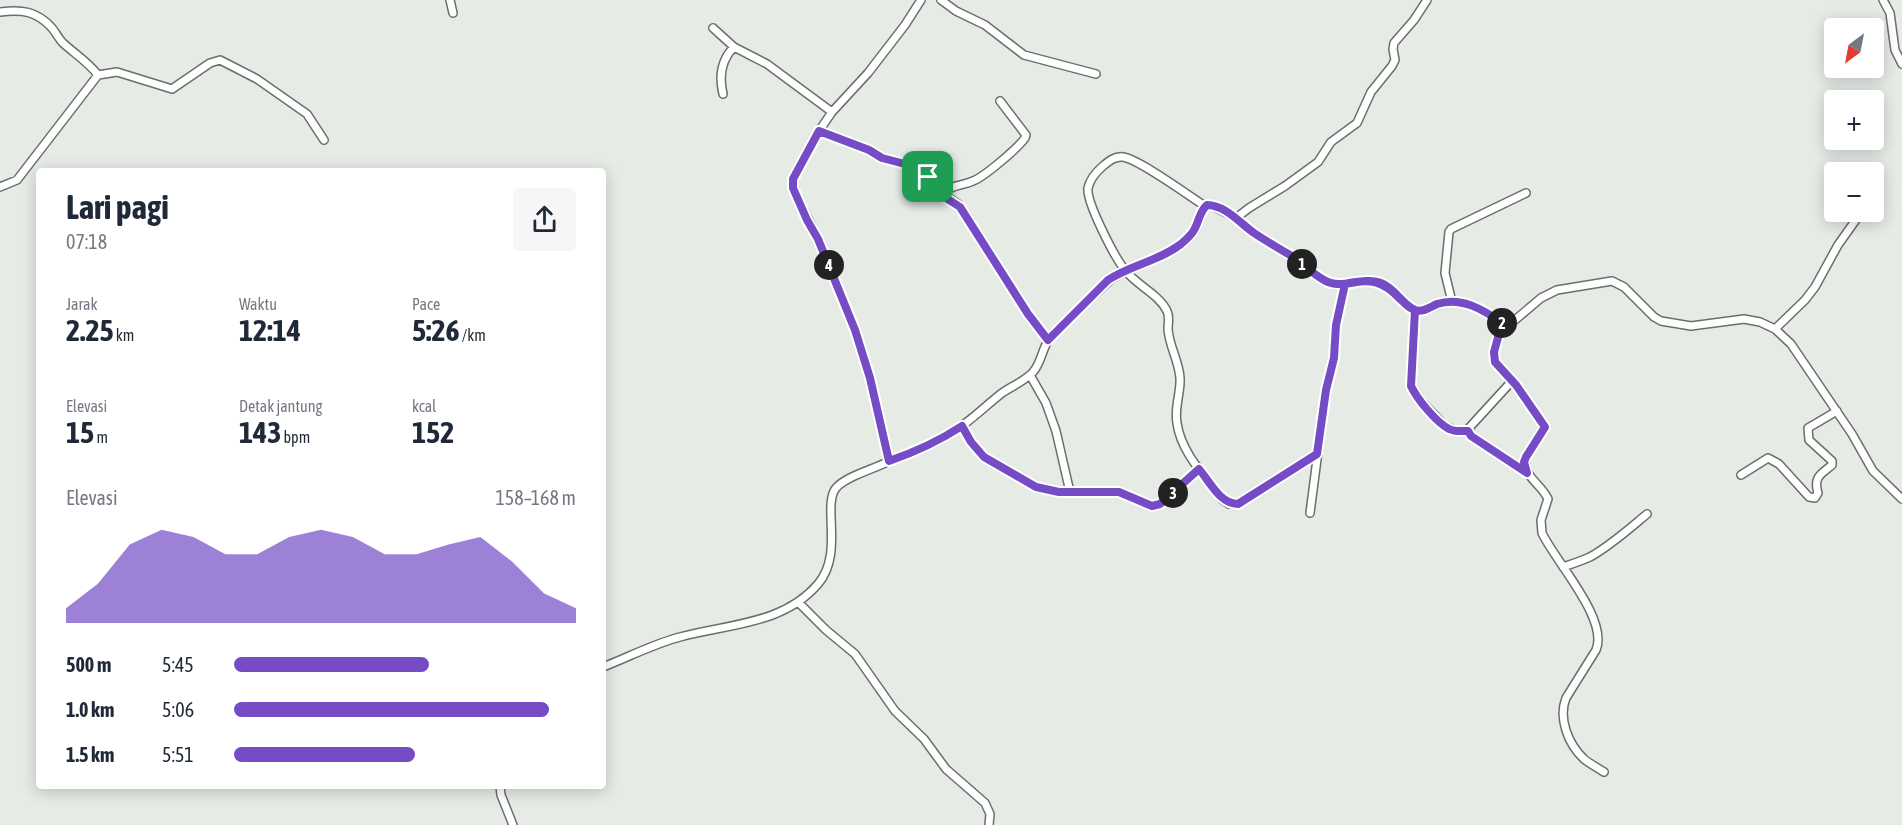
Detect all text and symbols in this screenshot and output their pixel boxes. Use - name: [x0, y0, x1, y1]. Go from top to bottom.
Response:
- north arrow: [1824, 18, 1884, 78]
- map controls: [1824, 18, 1884, 222]
- button: +: [1824, 90, 1884, 150]
- pin: [902, 151, 953, 202]
- icon: arrive: [911, 160, 944, 193]
- button: −: [1824, 162, 1884, 222]
- text: Lari pagi: [66, 188, 169, 226]
- button: share: [513, 188, 576, 251]
- text: 07:18: [66, 230, 107, 253]
- pin: 1: [1287, 249, 1317, 279]
- pin: 4: [814, 250, 844, 280]
- text: 1: [1298, 255, 1306, 273]
- text: 4: [825, 256, 833, 274]
- text: Jarak: [66, 295, 97, 313]
- text: Waktu: [239, 295, 277, 313]
- text: Pace: [412, 295, 440, 313]
- pin: 2: [1487, 308, 1517, 338]
- text: 2.25: [66, 313, 114, 347]
- text: 12:14: [239, 313, 301, 347]
- text: 5:26: [412, 313, 460, 347]
- text: 2: [1498, 314, 1506, 332]
- text: km: [114, 326, 134, 344]
- text: /km: [460, 326, 486, 344]
- text: Elevasi: [66, 397, 107, 415]
- text: Detak jantung: [239, 397, 322, 415]
- text: kcal: [412, 397, 436, 415]
- text: 15: [66, 415, 94, 449]
- text: 143: [239, 415, 281, 449]
- text: 152: [412, 415, 454, 449]
- text: m: [94, 428, 108, 446]
- text: bpm: [281, 428, 310, 446]
- pin: 3: [1158, 478, 1188, 508]
- text: 3: [1169, 484, 1177, 502]
- text: Elevasi: [66, 486, 118, 509]
- text: 158–168 m: [495, 486, 576, 509]
- text: 500 m: [66, 653, 111, 676]
- text: 5:45: [162, 653, 194, 676]
- text: 1.0 km: [66, 698, 114, 721]
- text: 5:06: [162, 698, 194, 721]
- text: 1.5 km: [66, 743, 114, 766]
- text: 5:51: [162, 743, 194, 766]

